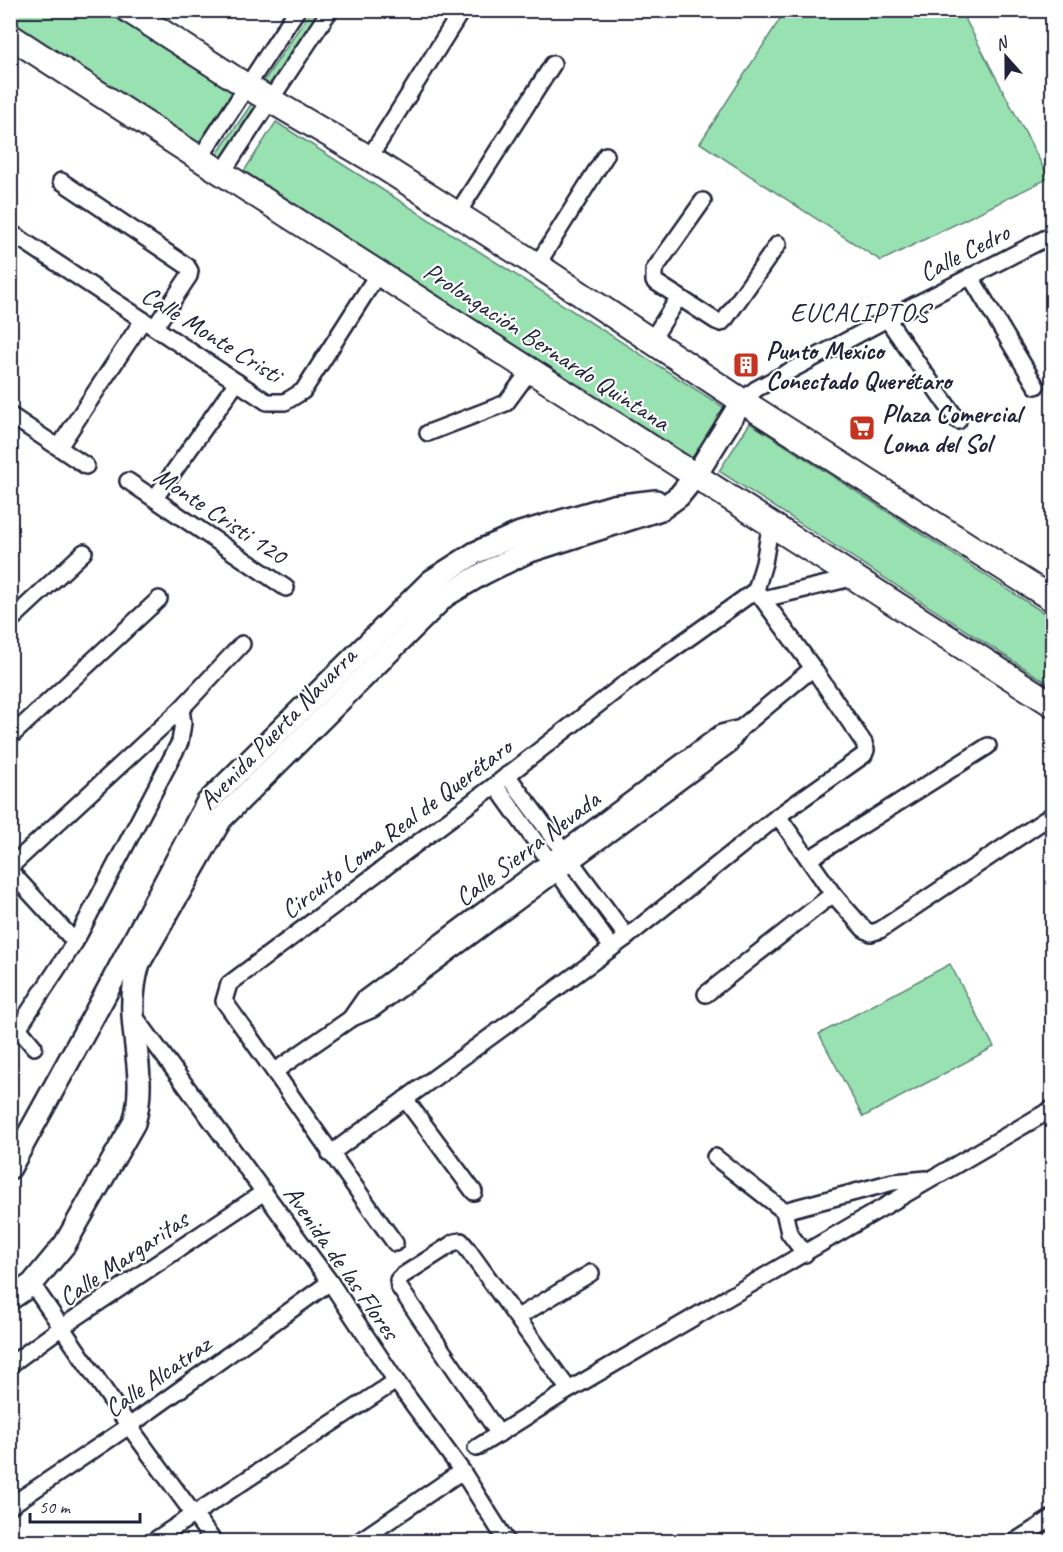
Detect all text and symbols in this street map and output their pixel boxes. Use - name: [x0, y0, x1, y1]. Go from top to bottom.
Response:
- north arrow: [976, 27, 1036, 87]
- text: N: [993, 32, 1012, 55]
- street label: Calle Cedro: [914, 215, 1017, 289]
- street label: Prolongación Bernardo Quintana: [417, 254, 677, 439]
- street label: Calle Monte Cristi: [135, 278, 291, 392]
- district label: EUCALIPTOS: [790, 295, 933, 329]
- place label: Punto Mexico Conectado Querétaro: [766, 334, 954, 397]
- building icon: Punto Mexico Conectado Querétaro: [731, 350, 761, 380]
- place label: Plaza Comercial Loma del Sol: [882, 397, 1026, 460]
- supermarket icon: Plaza Comercial Loma del Sol: [847, 413, 877, 443]
- street label: Monte Cristi 120: [148, 459, 295, 573]
- street label: Avenida Puerta Navarra: [191, 638, 365, 817]
- street label: Circuito Loma Real de Querétaro: [274, 729, 521, 926]
- street label: Calle Sierra Nevada: [448, 782, 608, 914]
- street label: Avenida de las Flores: [276, 1179, 408, 1348]
- street label: Calle Margaritas: [52, 1202, 196, 1314]
- street label: Calle Alcatraz: [98, 1326, 219, 1425]
- scale bar: [30, 1486, 140, 1524]
- text: 50 m: [39, 1496, 72, 1518]

